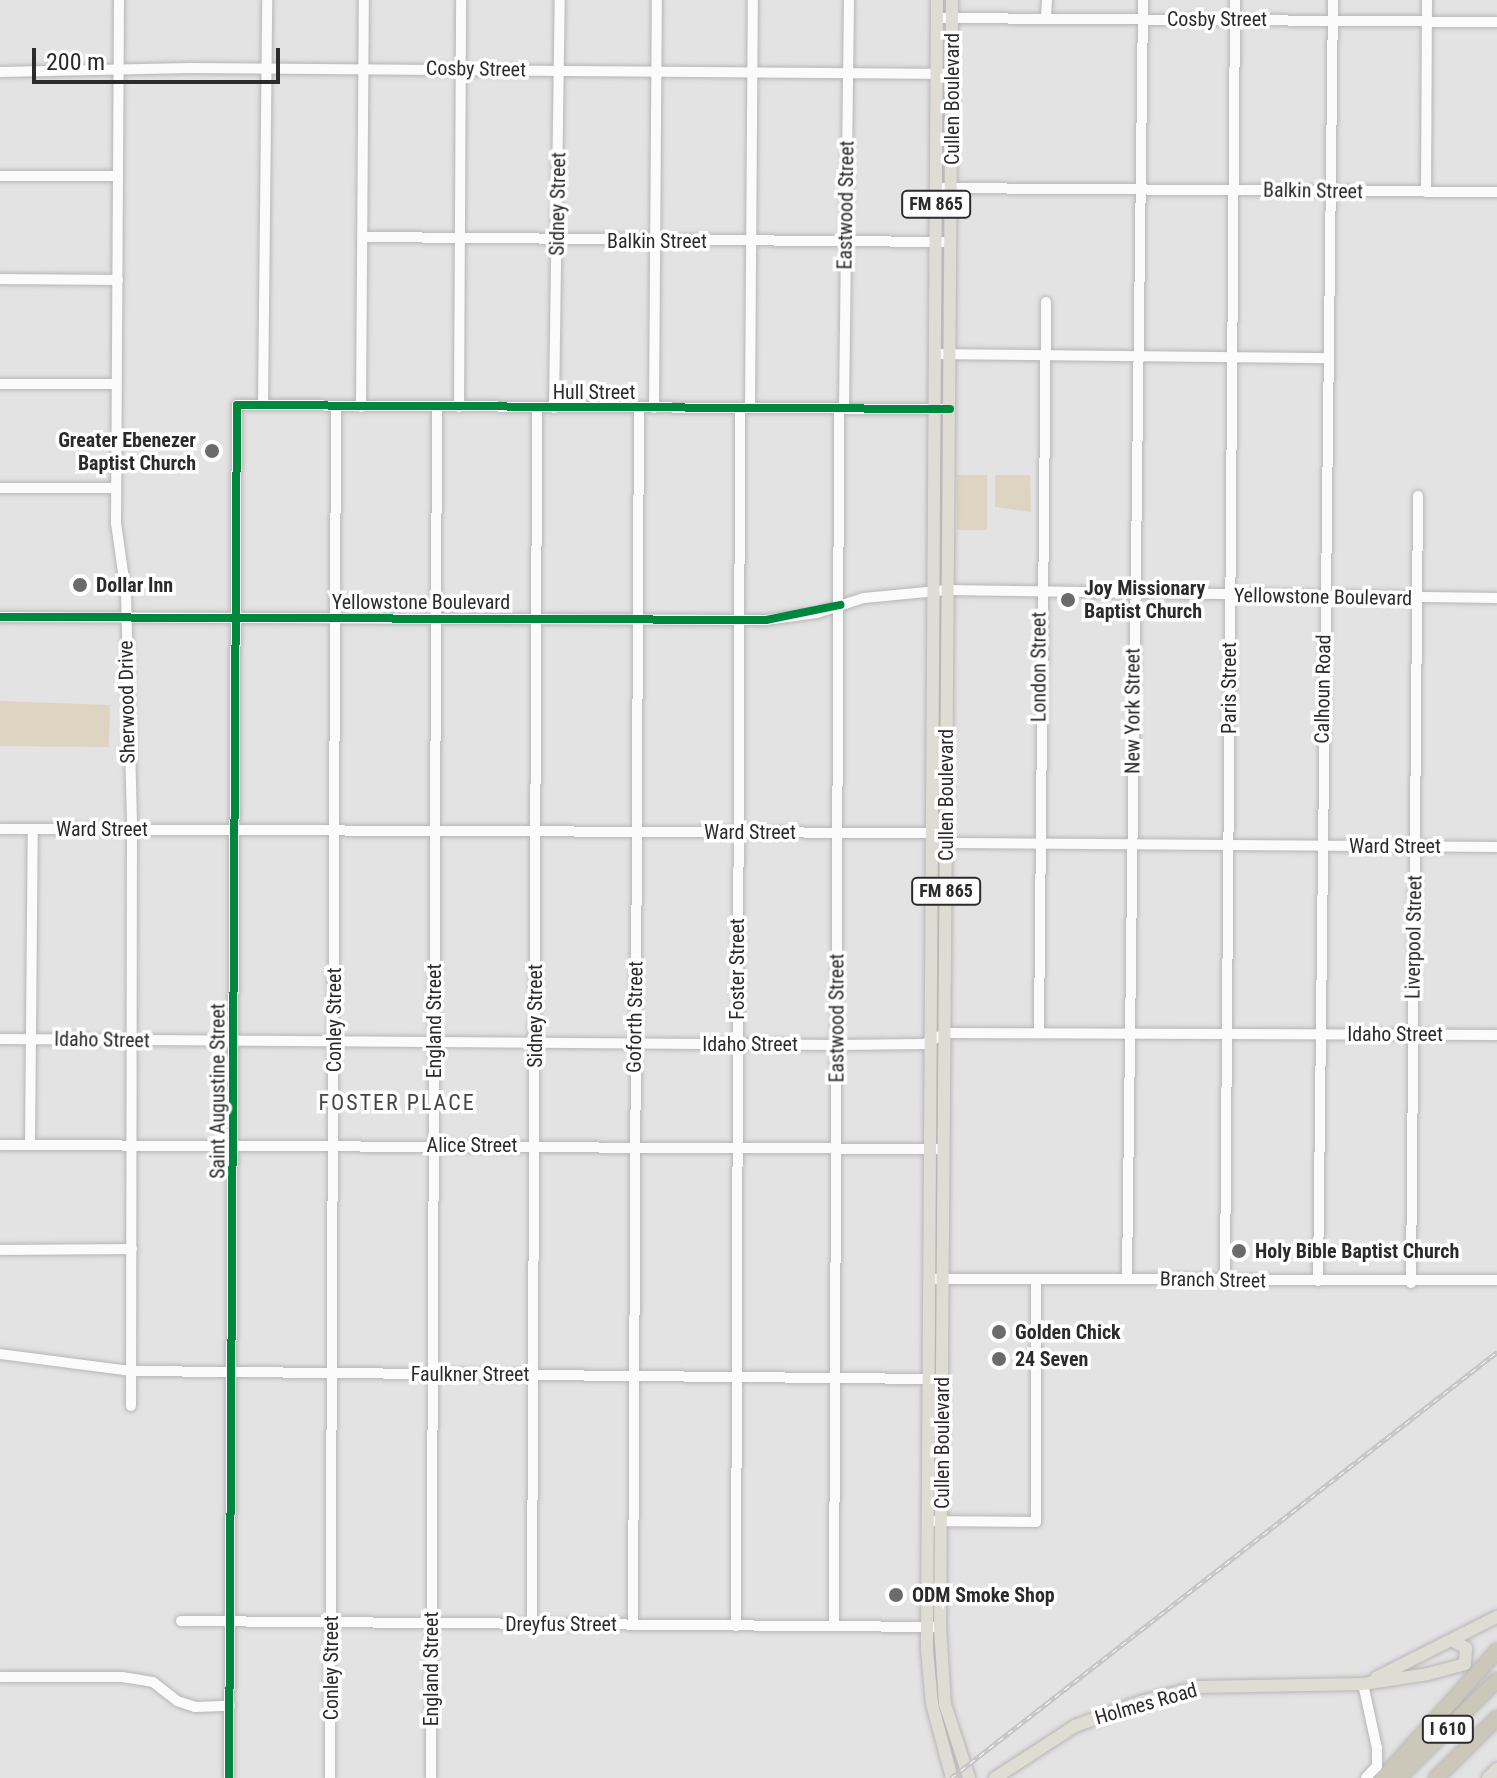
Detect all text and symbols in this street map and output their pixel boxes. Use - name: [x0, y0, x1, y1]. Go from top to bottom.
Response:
- street label: Cosby Street: [1167, 7, 1267, 31]
- scale bar: [36, 32, 284, 82]
- street label: Cullen Boulevard: [940, 33, 964, 165]
- text: 200 m: [46, 48, 105, 76]
- street label: Cosby Street: [426, 56, 526, 82]
- street label: Eastwood Street: [833, 140, 859, 270]
- street label: Sidney Street: [545, 152, 571, 256]
- street label: Balkin Street: [1263, 178, 1363, 204]
- road number: FM 865: [900, 190, 972, 218]
- street label: Balkin Street: [607, 229, 707, 253]
- street label: Hull Street: [553, 380, 635, 404]
- place label: Greater Ebenezer Baptist Church: [58, 428, 196, 475]
- marker: Greater Ebenezer Baptist Church: [203, 442, 221, 460]
- place label: Dollar Inn: [96, 573, 173, 597]
- marker: Dollar Inn: [71, 576, 89, 594]
- place label: Joy Missionary Baptist Church: [1084, 576, 1205, 623]
- street label: Yellowstone Boulevard: [1234, 583, 1412, 611]
- street label: Yellowstone Boulevard: [332, 590, 510, 614]
- marker: Joy Missionary Baptist Church: [1059, 591, 1077, 609]
- street label: London Street: [1027, 612, 1051, 722]
- street label: Calhoun Road: [1310, 634, 1336, 744]
- street label: Sherwood Drive: [114, 640, 140, 764]
- street label: Paris Street: [1217, 642, 1241, 734]
- street label: New York Street: [1121, 648, 1145, 774]
- street label: Cullen Boulevard: [934, 729, 958, 861]
- street label: Ward Street: [56, 817, 148, 841]
- street label: Ward Street: [704, 820, 796, 844]
- street label: Ward Street: [1349, 834, 1441, 858]
- street label: Liverpool Street: [1401, 875, 1427, 999]
- road number: FM 865: [910, 877, 982, 905]
- street label: Foster Street: [725, 918, 749, 1020]
- street label: Eastwood Street: [825, 953, 849, 1083]
- street label: Goforth Street: [622, 961, 648, 1073]
- street label: England Street: [422, 964, 446, 1078]
- street label: Sidney Street: [523, 964, 547, 1068]
- street label: Conley Street: [322, 968, 346, 1072]
- street label: Saint Augustine Street: [206, 1003, 230, 1179]
- street label: Idaho Street: [1347, 1022, 1443, 1046]
- street label: Idaho Street: [54, 1027, 150, 1053]
- street label: Idaho Street: [702, 1032, 798, 1056]
- district label: FOSTER PLACE: [318, 1090, 476, 1116]
- street label: Alice Street: [427, 1133, 517, 1157]
- place label: Holy Bible Baptist Church: [1255, 1239, 1459, 1263]
- marker: Holy Bible Baptist Church: [1230, 1242, 1248, 1260]
- street label: Branch Street: [1160, 1267, 1266, 1293]
- place label: Golden Chick: [1015, 1320, 1121, 1344]
- marker: Golden Chick: [990, 1323, 1008, 1341]
- place label: 24 Seven: [1015, 1347, 1088, 1371]
- marker: 24 Seven: [990, 1350, 1008, 1368]
- street label: Faulkner Street: [411, 1362, 529, 1386]
- street label: Cullen Boulevard: [930, 1377, 954, 1509]
- place label: ODM Smoke Shop: [912, 1583, 1055, 1607]
- marker: ODM Smoke Shop: [887, 1586, 905, 1604]
- street label: England Street: [419, 1612, 443, 1726]
- street label: Dreyfus Street: [505, 1612, 617, 1636]
- street label: Conley Street: [319, 1616, 343, 1720]
- street label: Holmes Road: [1092, 1678, 1200, 1730]
- road number: I 610: [1420, 1715, 1476, 1743]

